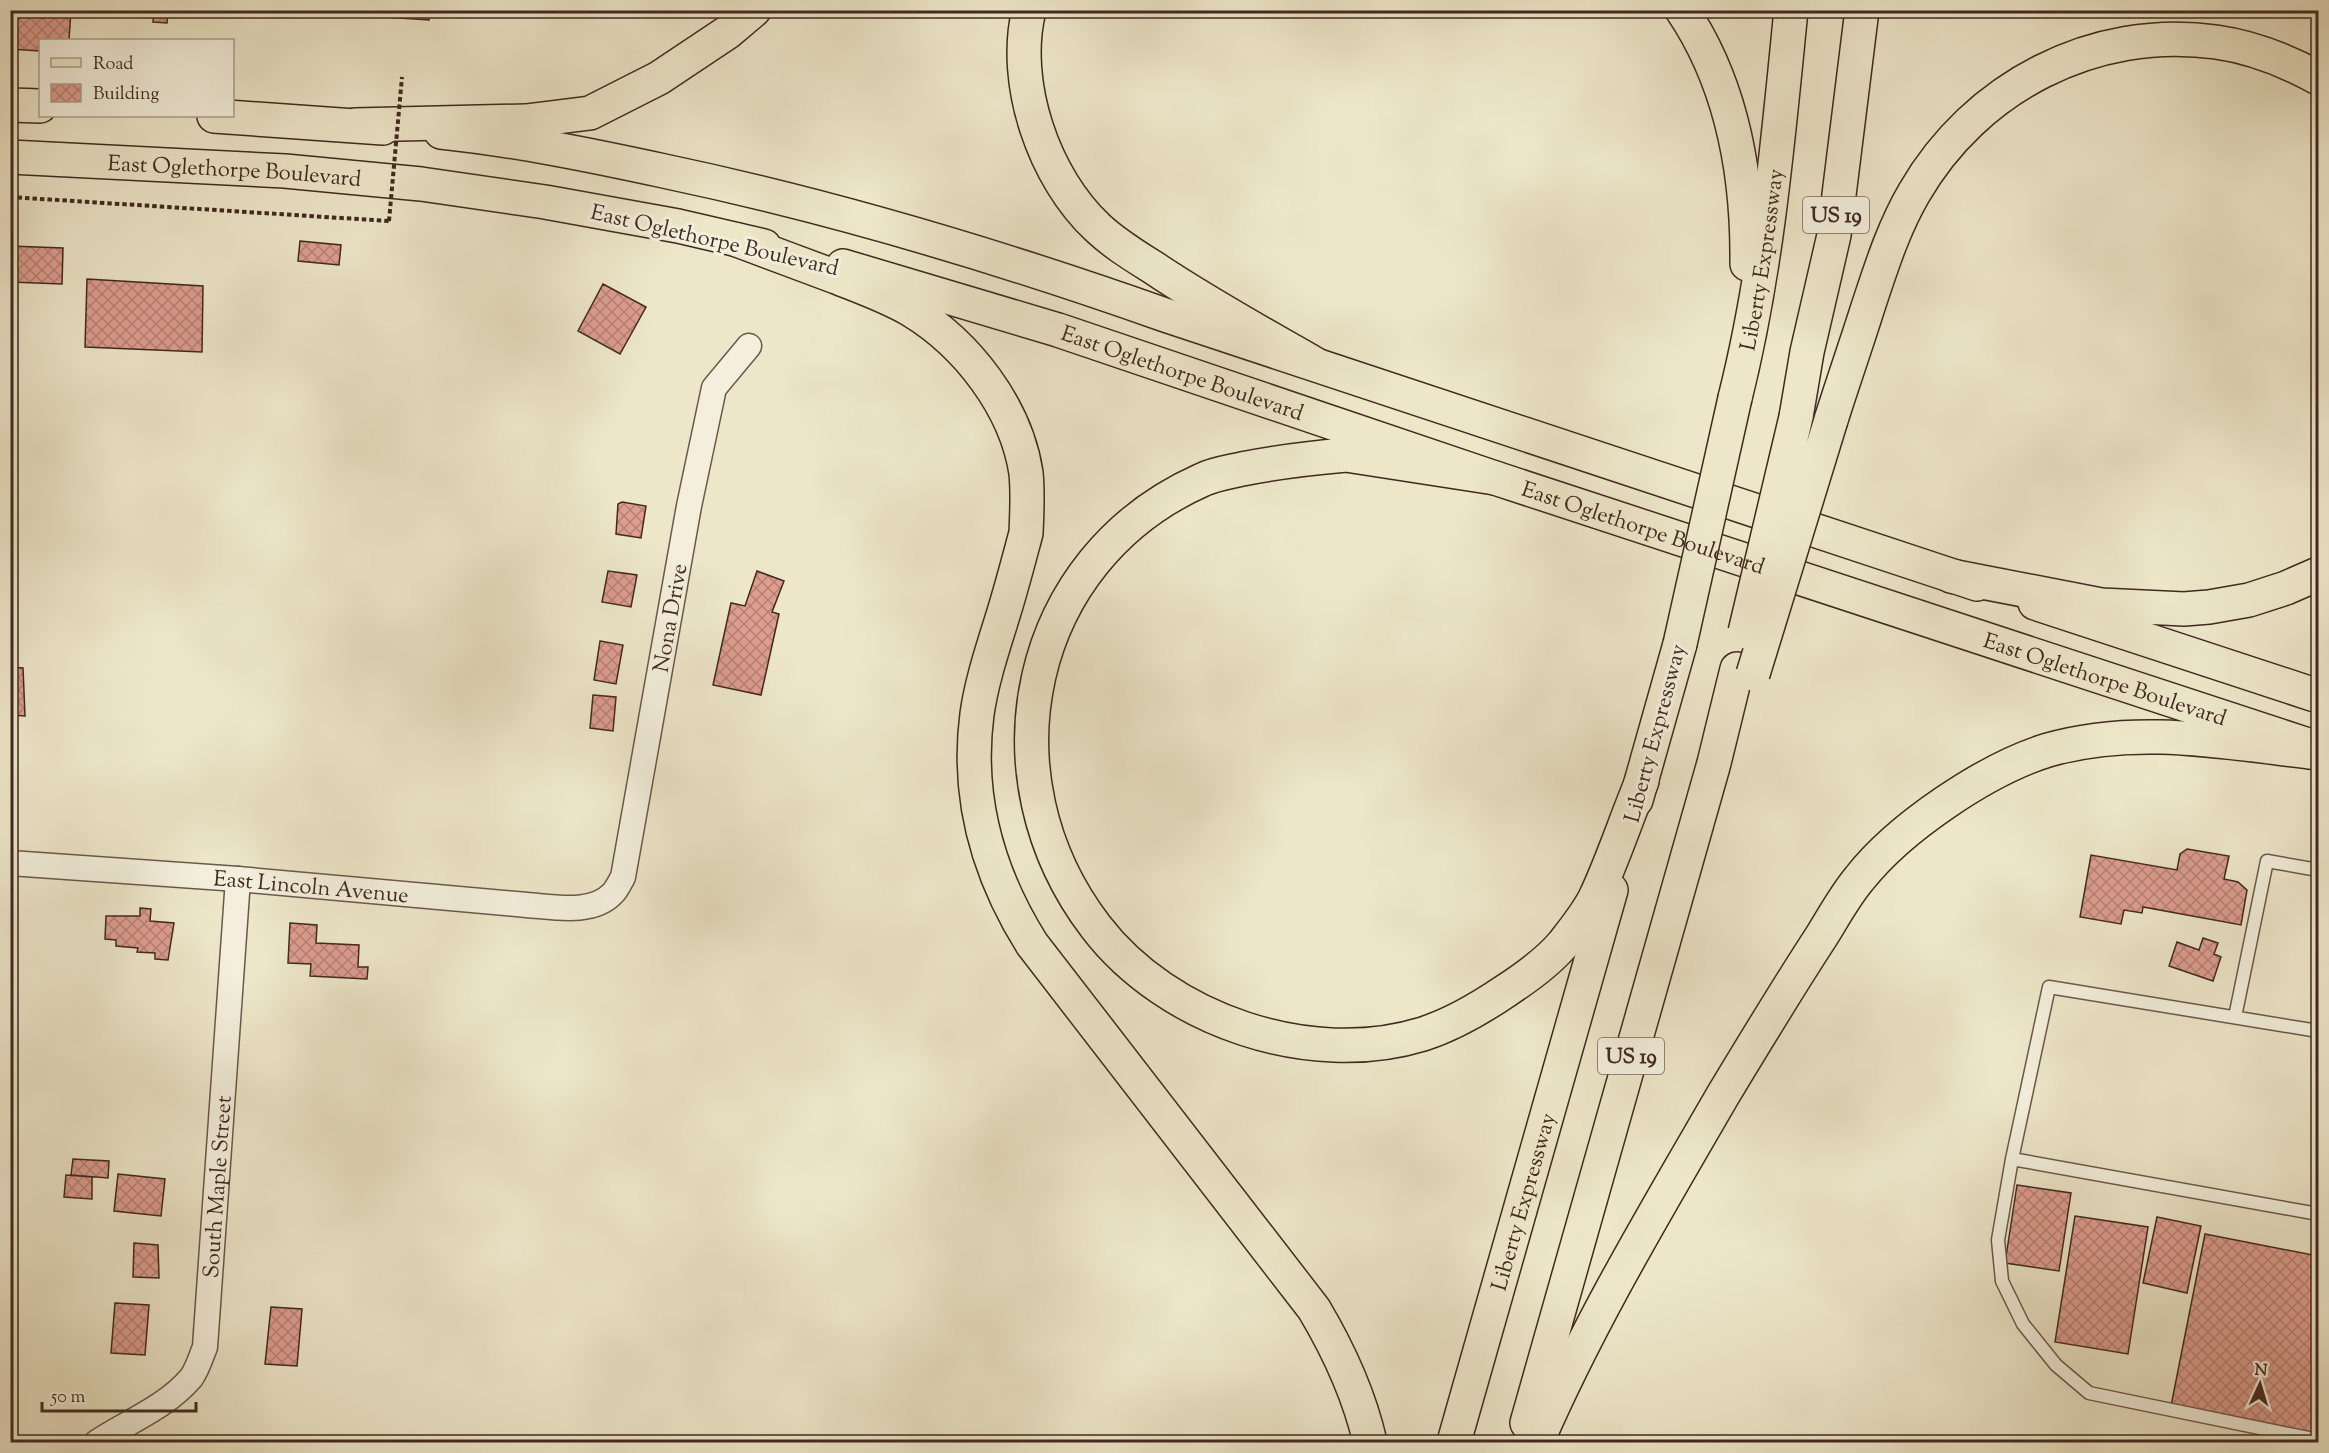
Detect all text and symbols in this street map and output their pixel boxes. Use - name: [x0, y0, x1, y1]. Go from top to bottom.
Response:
- legend: [39, 39, 234, 117]
- text: Road: [93, 52, 133, 78]
- text: Building: [93, 82, 159, 108]
- street label: East Oglethorpe Boulevard: [107, 149, 363, 197]
- street label: Liberty Expressway: [1733, 167, 1793, 354]
- road number: US 19: [1803, 197, 1869, 233]
- street label: East Oglethorpe Boulevard: [587, 198, 842, 286]
- street label: East Oglethorpe Boulevard: [1056, 319, 1307, 431]
- street label: East Oglethorpe Boulevard: [1517, 475, 1768, 584]
- street label: Nona Drive: [647, 561, 697, 675]
- street label: East Oglethorpe Boulevard: [1979, 626, 2230, 736]
- street label: Liberty Expressway: [1618, 641, 1696, 826]
- street label: East Lincoln Avenue: [212, 864, 410, 913]
- road number: US 19: [1598, 1038, 1664, 1074]
- street label: South Maple Street: [197, 1094, 242, 1279]
- street label: Liberty Expressway: [1485, 1110, 1566, 1295]
- north arrow: [2230, 1354, 2290, 1414]
- text: N: [2254, 1360, 2268, 1383]
- scale bar: [42, 1375, 196, 1413]
- text: 50 m: [50, 1385, 86, 1411]

